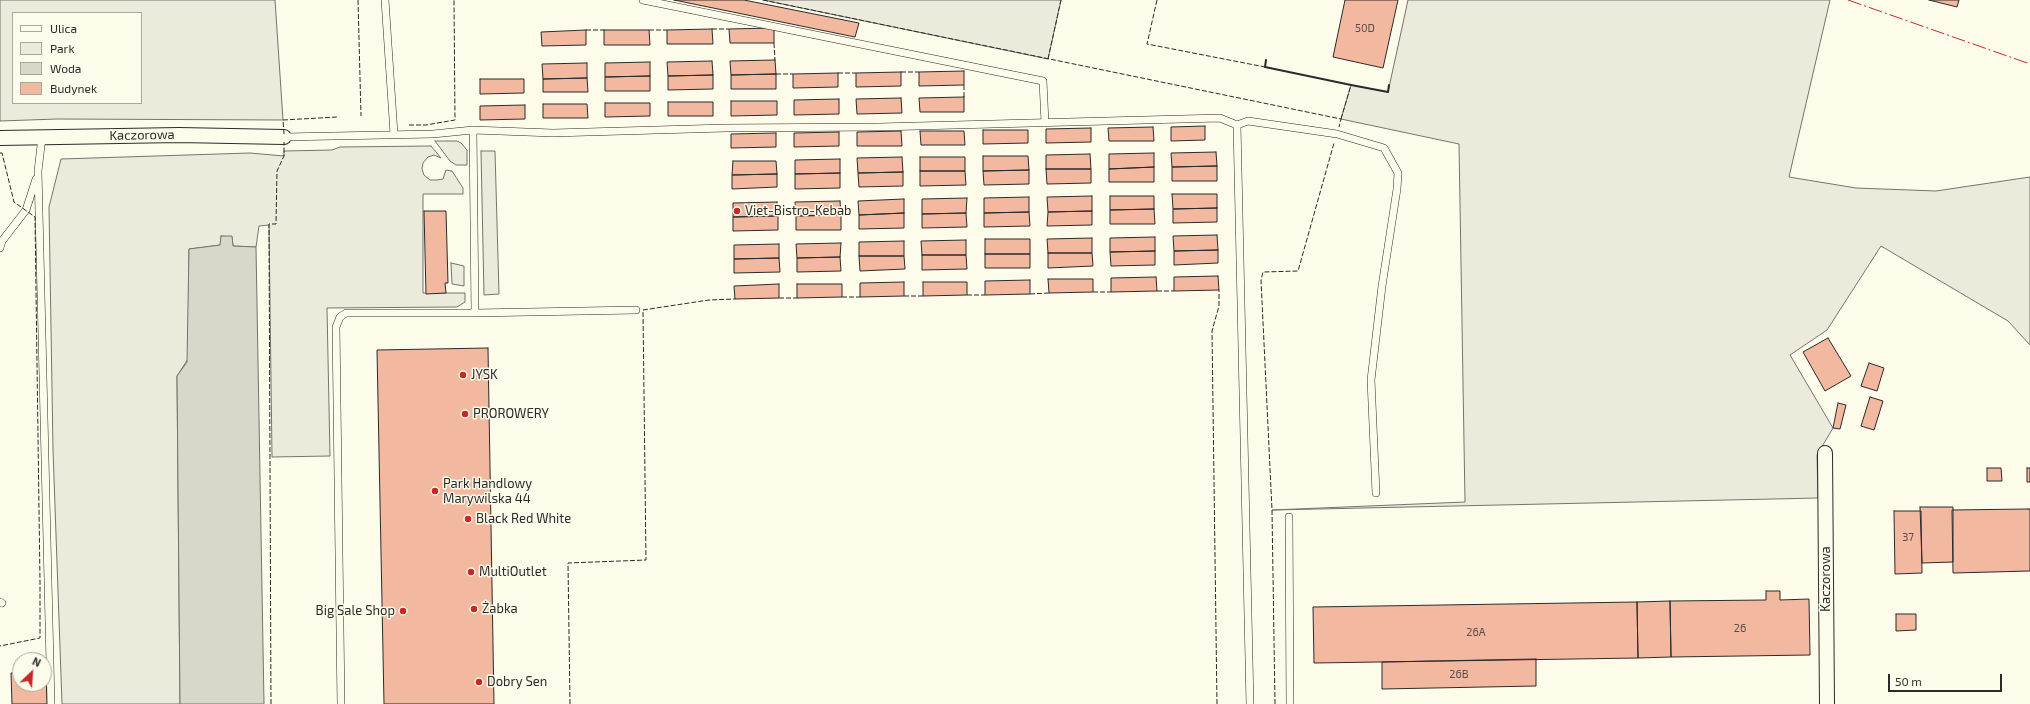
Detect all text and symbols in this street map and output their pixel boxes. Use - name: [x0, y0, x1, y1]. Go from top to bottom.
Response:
- legend: [12, 12, 142, 104]
- text: Ulica: [50, 21, 77, 35]
- house number: 50D: [1355, 21, 1375, 35]
- text: Park: [50, 41, 75, 55]
- text: Woda: [50, 61, 81, 75]
- text: Budynek: [50, 81, 97, 95]
- street label: Kaczorowa: [109, 127, 175, 143]
- place label: Viet-Bistro-Kebab: [745, 203, 851, 219]
- marker: Viet-Bistro-Kebab: [732, 206, 742, 216]
- place label: JYSK: [471, 367, 498, 383]
- marker: JYSK: [458, 370, 468, 380]
- place label: PROROWERY: [473, 406, 549, 422]
- marker: PROROWERY: [460, 409, 470, 419]
- place label: Park Handlowy Marywilska 44: [443, 476, 532, 507]
- marker: Park Handlowy Marywilska 44: [430, 486, 440, 496]
- place label: Black Red White: [476, 511, 571, 527]
- marker: Black Red White: [463, 514, 473, 524]
- house number: 37: [1902, 530, 1914, 544]
- street label: Kaczorowa: [1818, 546, 1834, 612]
- place label: MultiOutlet: [479, 564, 547, 580]
- marker: MultiOutlet: [466, 567, 476, 577]
- place label: Żabka: [482, 601, 518, 617]
- place label: Big Sale Shop: [316, 603, 395, 619]
- marker: Żabka: [469, 604, 479, 614]
- marker: Big Sale Shop: [398, 606, 408, 616]
- house number: 26: [1734, 621, 1746, 635]
- house number: 26A: [1466, 625, 1486, 639]
- north arrow: [12, 652, 52, 692]
- text: N: [31, 654, 43, 669]
- scale bar: [1890, 666, 2004, 692]
- house number: 26B: [1449, 667, 1469, 681]
- place label: Dobry Sen: [487, 674, 547, 690]
- text: 50 m: [1895, 674, 1922, 688]
- marker: Dobry Sen: [474, 677, 484, 687]

